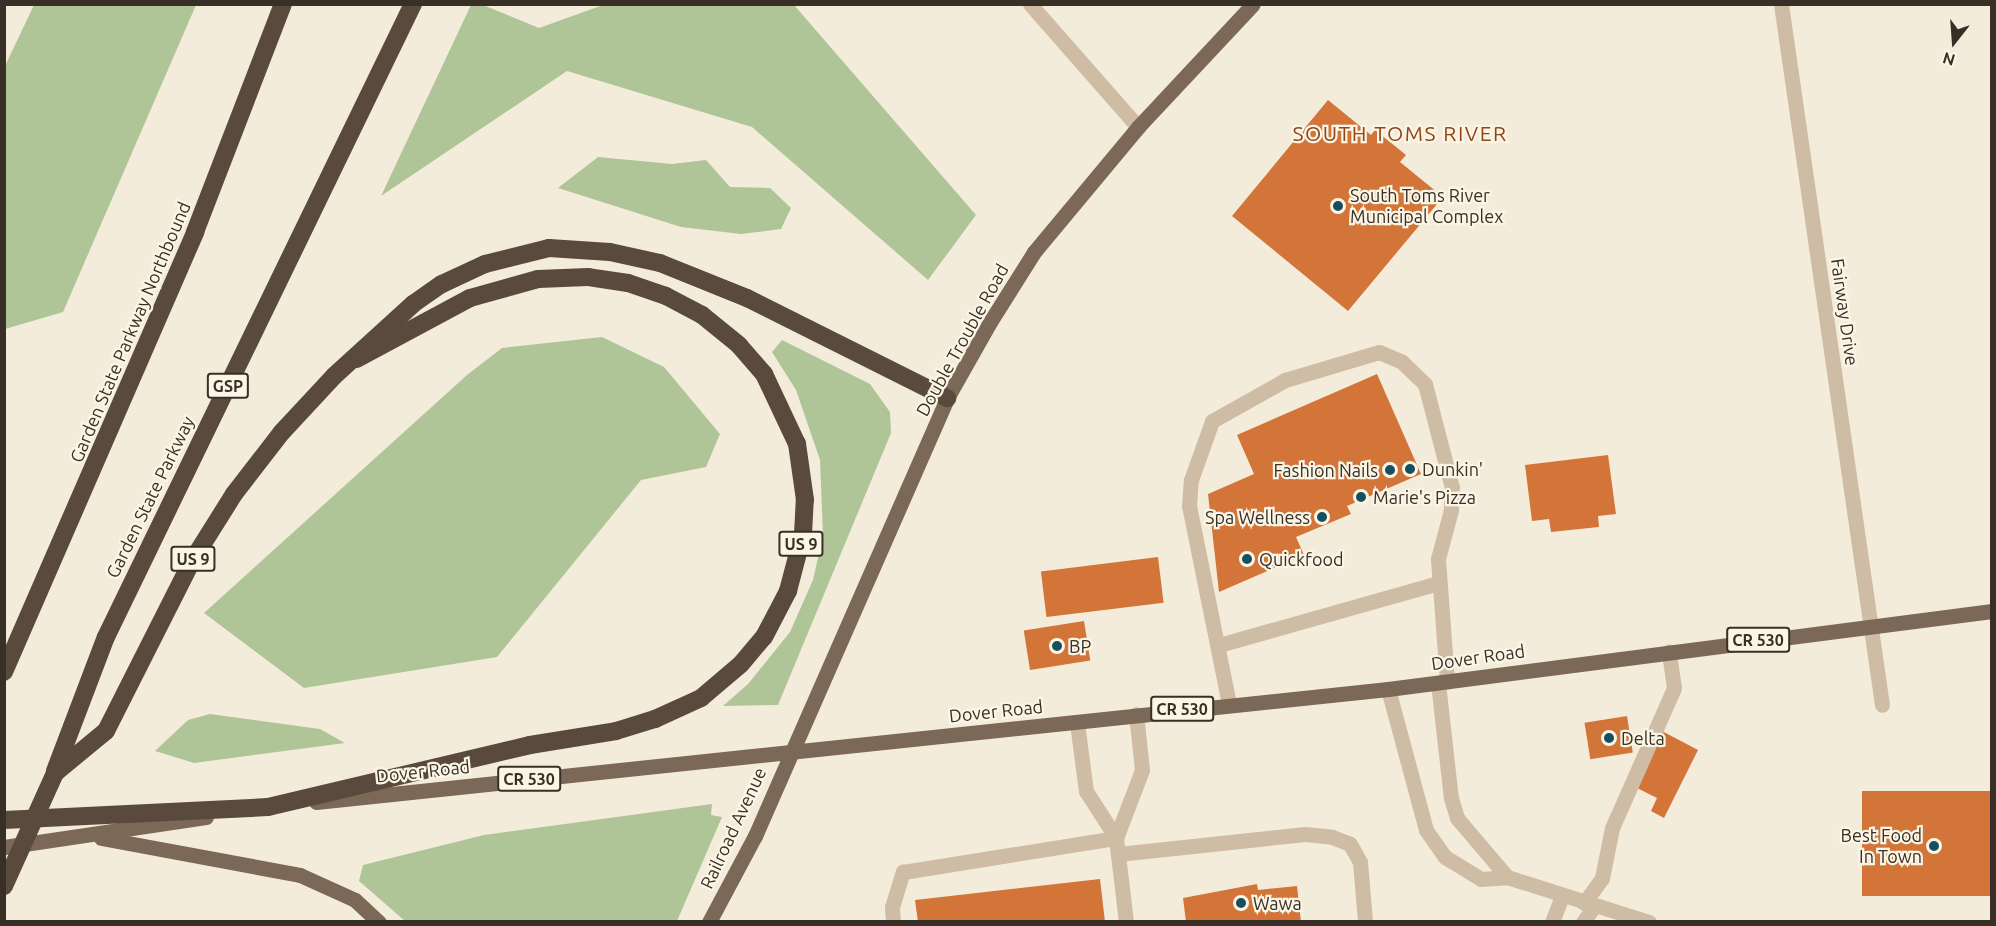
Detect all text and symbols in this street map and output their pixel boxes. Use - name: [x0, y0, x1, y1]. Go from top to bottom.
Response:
- north arrow: [1924, 12, 1984, 72]
- text: N: [1940, 49, 1957, 70]
- district label: SOUTH TOMS RIVER: [1292, 120, 1508, 146]
- place label: South Toms River Municipal Complex: [1350, 185, 1503, 228]
- street label: Garden State Parkway Northbound: [65, 198, 195, 466]
- marker: South Toms River Municipal Complex: [1331, 199, 1345, 213]
- street label: Fairway Drive: [1827, 257, 1863, 367]
- street label: Double Trouble Road: [911, 260, 1013, 420]
- road number: GSP: [206, 373, 250, 399]
- street label: Garden State Parkway: [101, 413, 199, 581]
- place label: Dunkin': [1422, 458, 1483, 480]
- place label: Fashion Nails: [1274, 459, 1378, 481]
- marker: Dunkin': [1403, 462, 1417, 476]
- marker: Fashion Nails: [1383, 463, 1397, 477]
- place label: Marie's Pizza: [1373, 486, 1476, 508]
- marker: Marie's Pizza: [1354, 490, 1368, 504]
- place label: Spa Wellness: [1205, 506, 1310, 528]
- marker: Spa Wellness: [1315, 510, 1329, 524]
- road number: US 9: [777, 531, 825, 557]
- road number: US 9: [169, 546, 217, 572]
- place label: Quickfood: [1259, 548, 1344, 570]
- marker: Quickfood: [1240, 552, 1254, 566]
- road number: CR 530: [1725, 627, 1791, 653]
- place label: BP: [1069, 635, 1091, 657]
- marker: BP: [1050, 639, 1064, 653]
- street label: Dover Road: [1430, 640, 1526, 674]
- street label: Dover Road: [948, 695, 1044, 727]
- road number: CR 530: [1149, 696, 1215, 722]
- place label: Delta: [1621, 727, 1665, 749]
- marker: Delta: [1602, 731, 1616, 745]
- street label: Dover Road: [375, 755, 471, 787]
- street label: Railroad Avenue: [695, 764, 771, 892]
- road number: CR 530: [496, 766, 562, 792]
- place label: Best Food In Town: [1841, 825, 1922, 868]
- marker: Best Food In Town: [1927, 839, 1941, 853]
- place label: Wawa: [1253, 892, 1302, 914]
- marker: Wawa: [1234, 896, 1248, 910]

